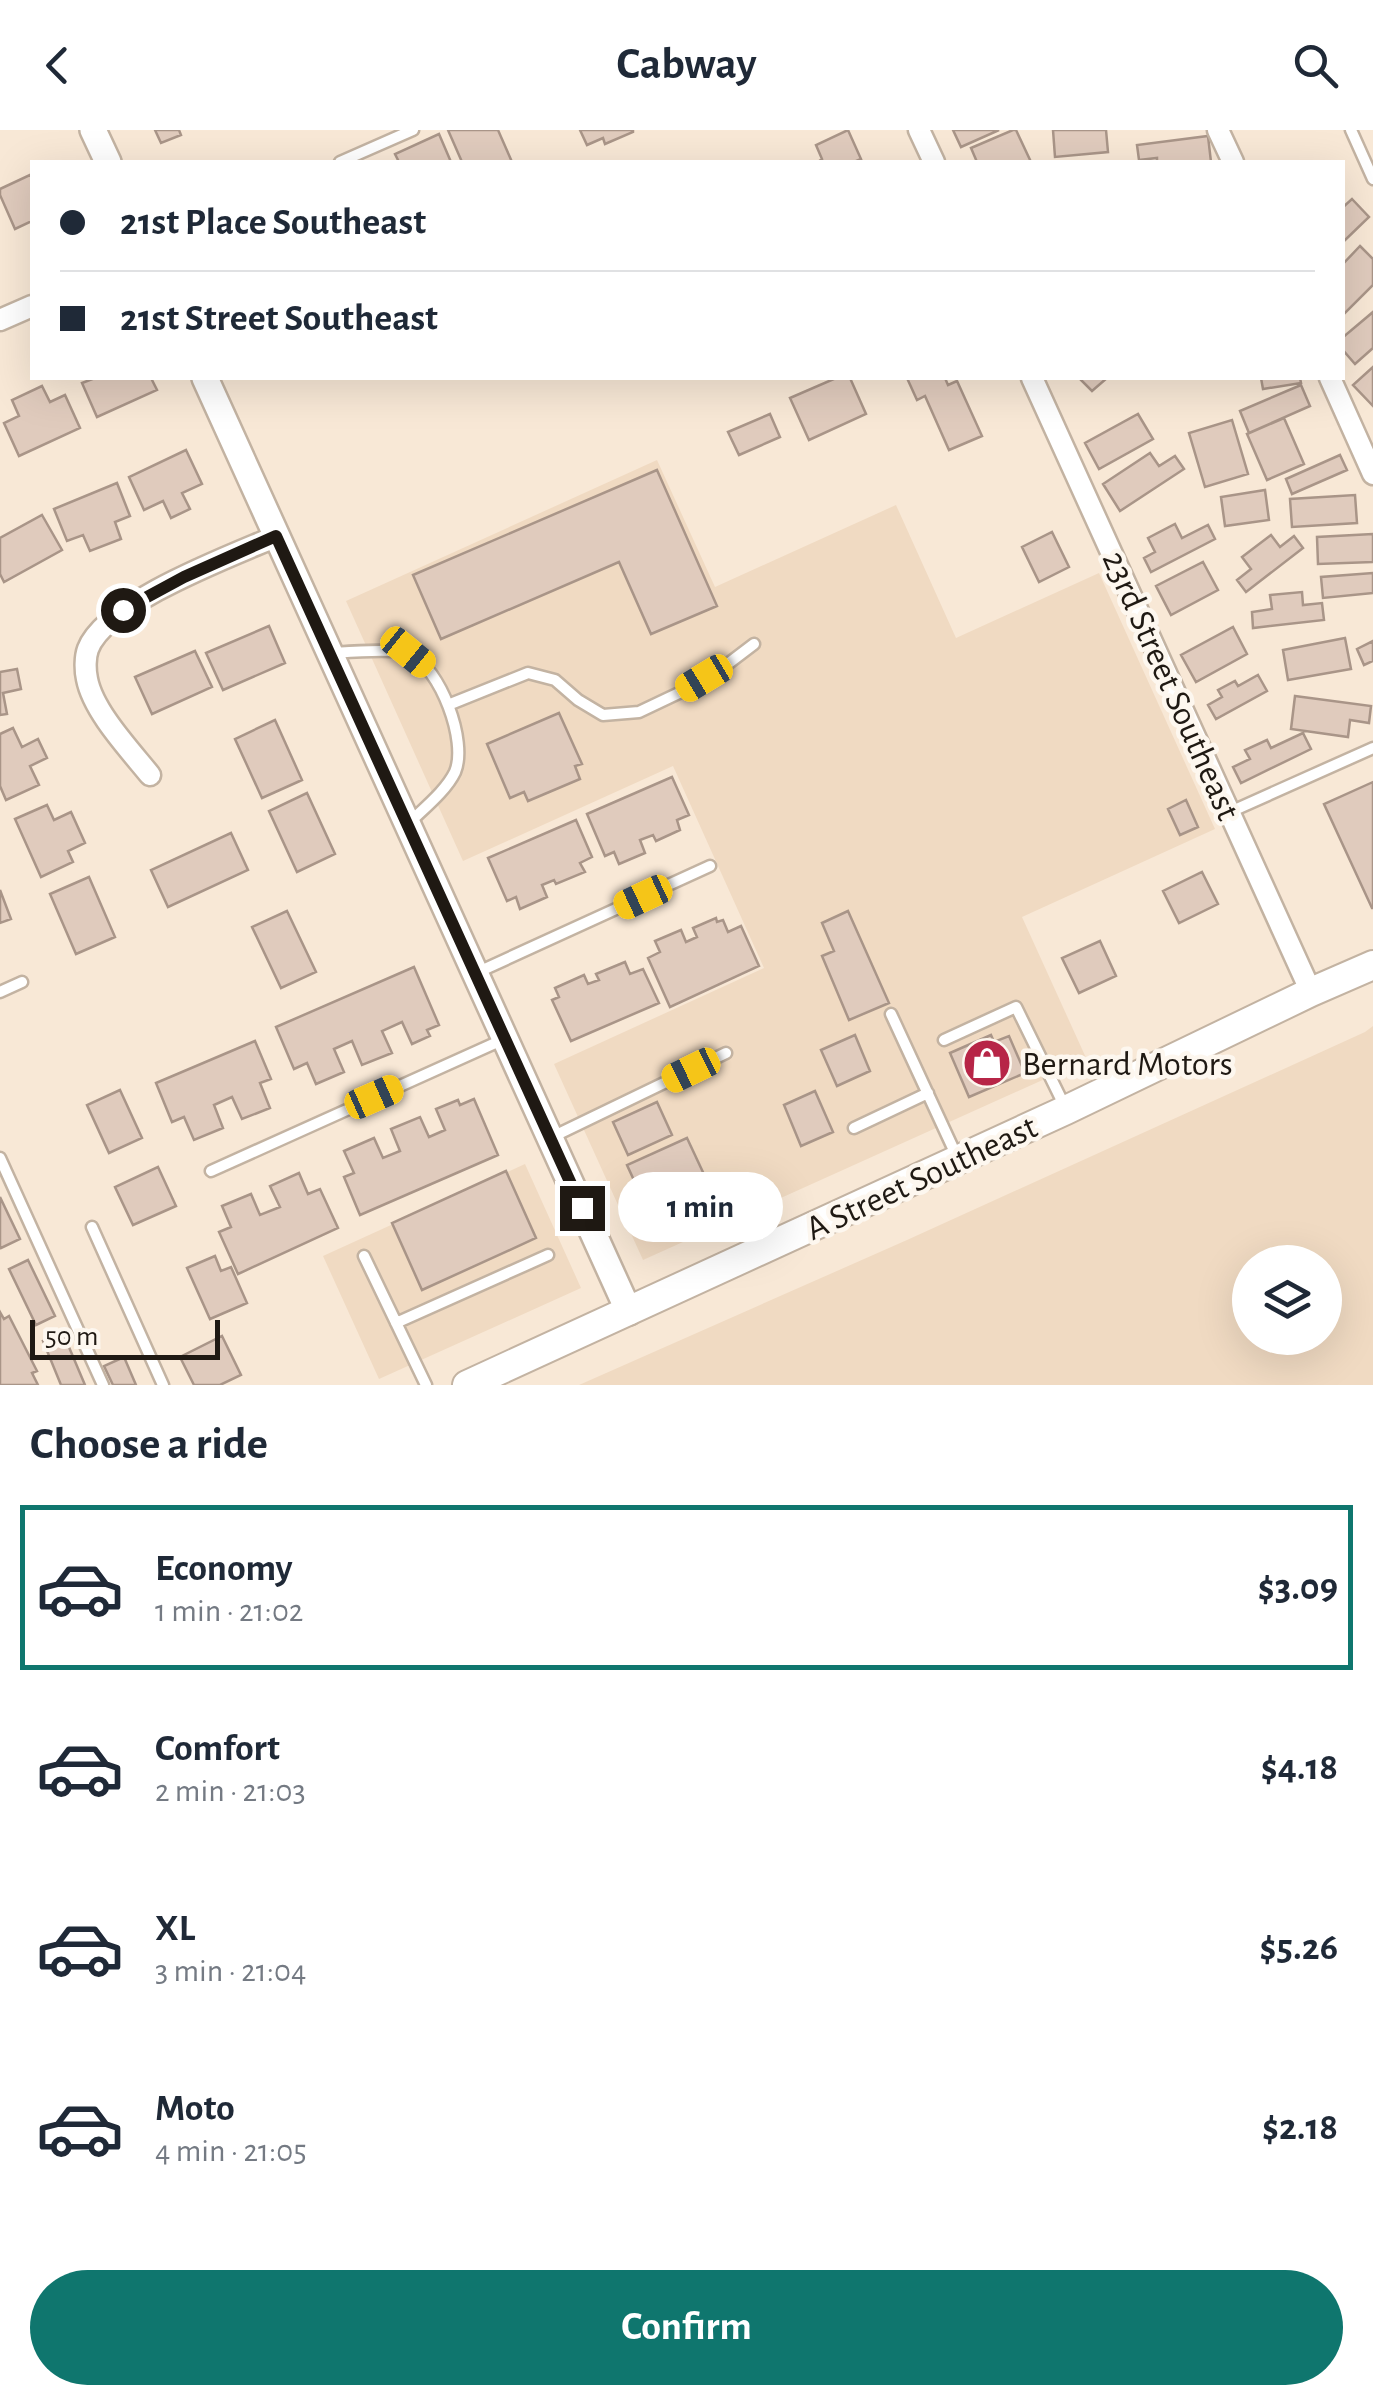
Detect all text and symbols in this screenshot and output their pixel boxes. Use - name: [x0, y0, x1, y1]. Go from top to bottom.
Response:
- icon: back: [30, 38, 85, 93]
- icon: search: [1288, 38, 1343, 93]
- text: Cabway: [616, 42, 757, 87]
- text: 21st Place Southeast: [120, 204, 426, 242]
- text: 21st Street Southeast: [120, 300, 438, 338]
- street label: 23rd Street Southeast: [1096, 546, 1246, 825]
- route start: [101, 588, 146, 633]
- car: [375, 621, 441, 683]
- car: [671, 650, 737, 706]
- car: [609, 871, 677, 923]
- shop icon: Bernard Motors: [961, 1037, 1013, 1089]
- car: [657, 1043, 725, 1097]
- place label: Bernard Motors: [1022, 1047, 1233, 1082]
- car: [340, 1071, 408, 1123]
- street label: A Street Southeast: [801, 1110, 1043, 1247]
- callout: 1 min: [617, 1173, 782, 1243]
- route end: [560, 1186, 605, 1231]
- text: 1 min: [667, 1191, 734, 1223]
- map controls: [1232, 1245, 1342, 1355]
- button: layers: [1232, 1245, 1342, 1355]
- scale bar: [30, 1315, 220, 1360]
- text: 50 m: [45, 1323, 99, 1351]
- text: Choose a ride: [30, 1422, 268, 1467]
- icon: car: [35, 1543, 125, 1633]
- text: Economy: [155, 1550, 293, 1588]
- text: $3.09: [1258, 1569, 1338, 1607]
- text: 1 min · 21:02: [155, 1595, 303, 1627]
- icon: car: [35, 1723, 125, 1813]
- text: Comfort: [155, 1730, 280, 1768]
- text: $4.18: [1261, 1749, 1338, 1787]
- text: 2 min · 21:03: [155, 1775, 306, 1807]
- icon: car: [35, 1903, 125, 1993]
- text: XL: [155, 1910, 195, 1948]
- text: $5.26: [1260, 1929, 1338, 1967]
- text: 3 min · 21:04: [155, 1955, 306, 1987]
- icon: car: [35, 2083, 125, 2173]
- text: Moto: [155, 2090, 235, 2128]
- text: $2.18: [1262, 2109, 1338, 2147]
- text: 4 min · 21:05: [155, 2135, 307, 2167]
- button: Confirm: [30, 2270, 1343, 2385]

